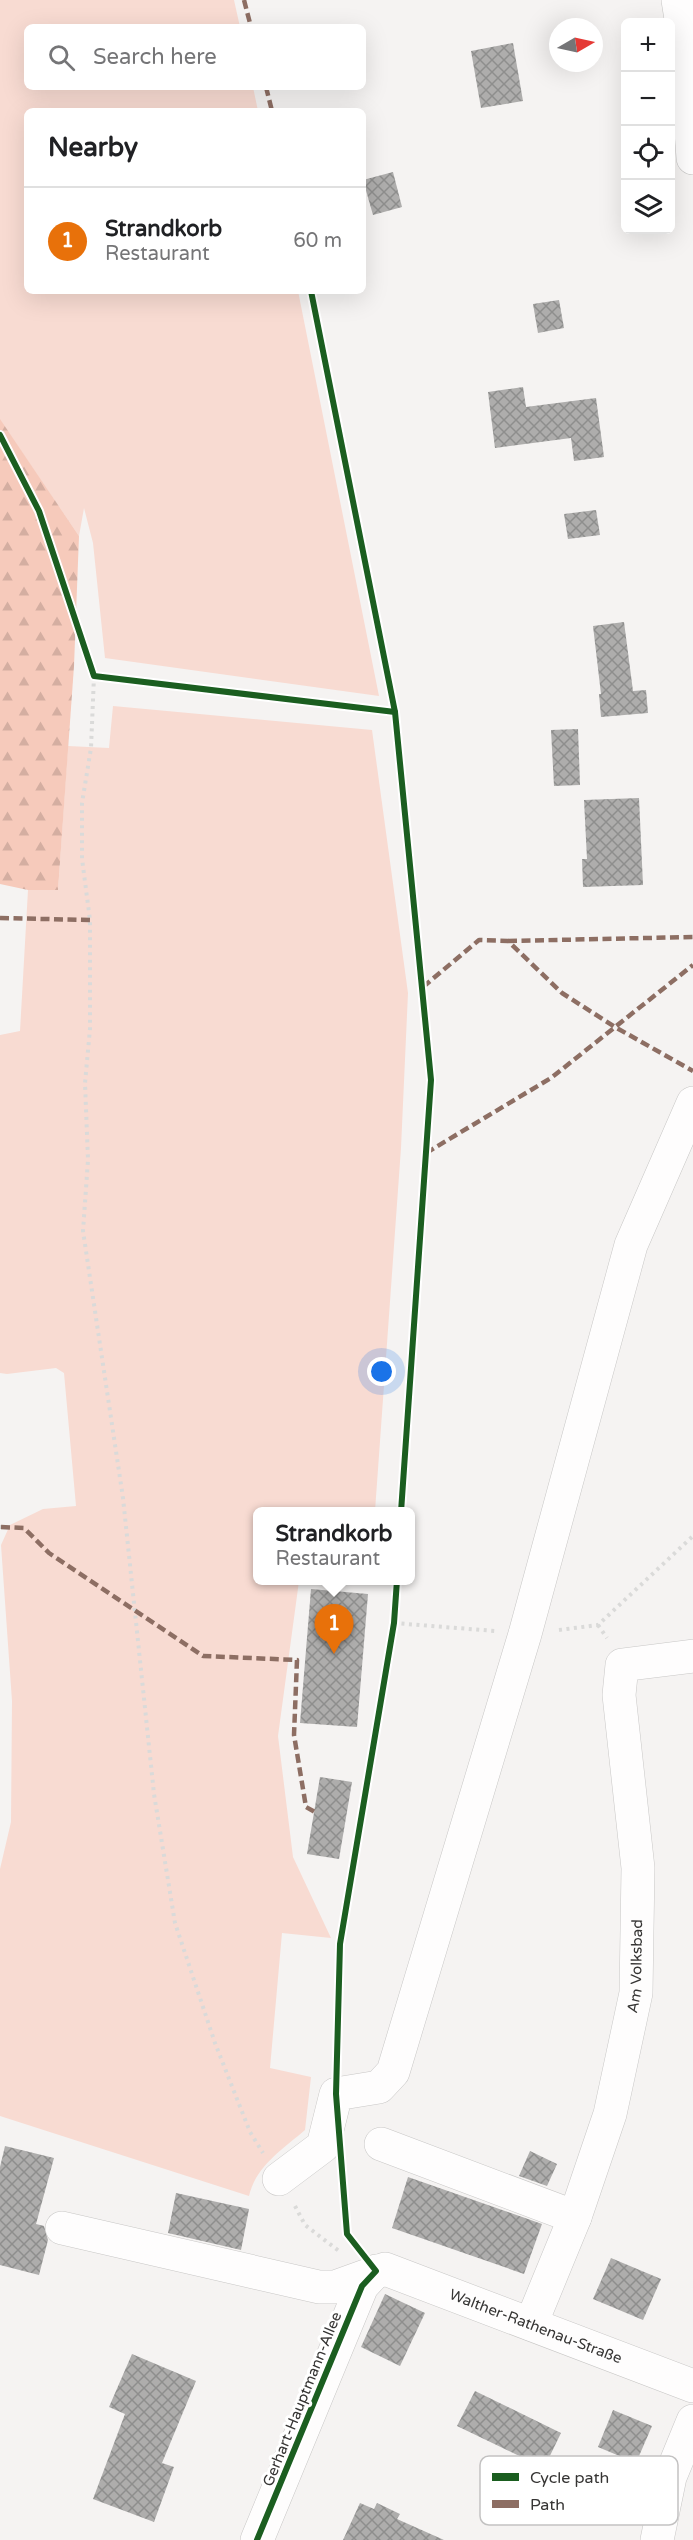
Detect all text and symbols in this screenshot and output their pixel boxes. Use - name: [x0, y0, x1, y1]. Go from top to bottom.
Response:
- north arrow: [549, 18, 603, 72]
- map controls: [621, 18, 675, 234]
- button: +: [621, 18, 675, 72]
- search box: [24, 24, 366, 90]
- icon: search: [45, 41, 78, 74]
- text: Search here: [93, 44, 217, 70]
- button: −: [621, 72, 675, 126]
- button: locate: [621, 126, 675, 180]
- text: Nearby: [48, 132, 138, 163]
- button: layers: [621, 180, 675, 234]
- text: Strandkorb: [105, 216, 222, 242]
- text: 1: [61, 229, 74, 253]
- text: 60 m: [293, 229, 342, 253]
- text: Restaurant: [105, 242, 210, 266]
- your location: [367, 1357, 396, 1386]
- popup: [253, 1507, 415, 1585]
- text: Strandkorb: [275, 1521, 393, 1547]
- text: Restaurant: [275, 1547, 380, 1571]
- pin: 1: [314, 1604, 354, 1654]
- street label: Am Volksbad: [623, 1919, 646, 2015]
- street label: Walther-Rathenau-Straße: [447, 2285, 625, 2367]
- street label: Gerhart-Hauptmann-Allee: [259, 2309, 345, 2489]
- legend: [480, 2456, 678, 2525]
- text: Cycle path: [530, 2468, 609, 2488]
- text: Path: [530, 2495, 565, 2515]

